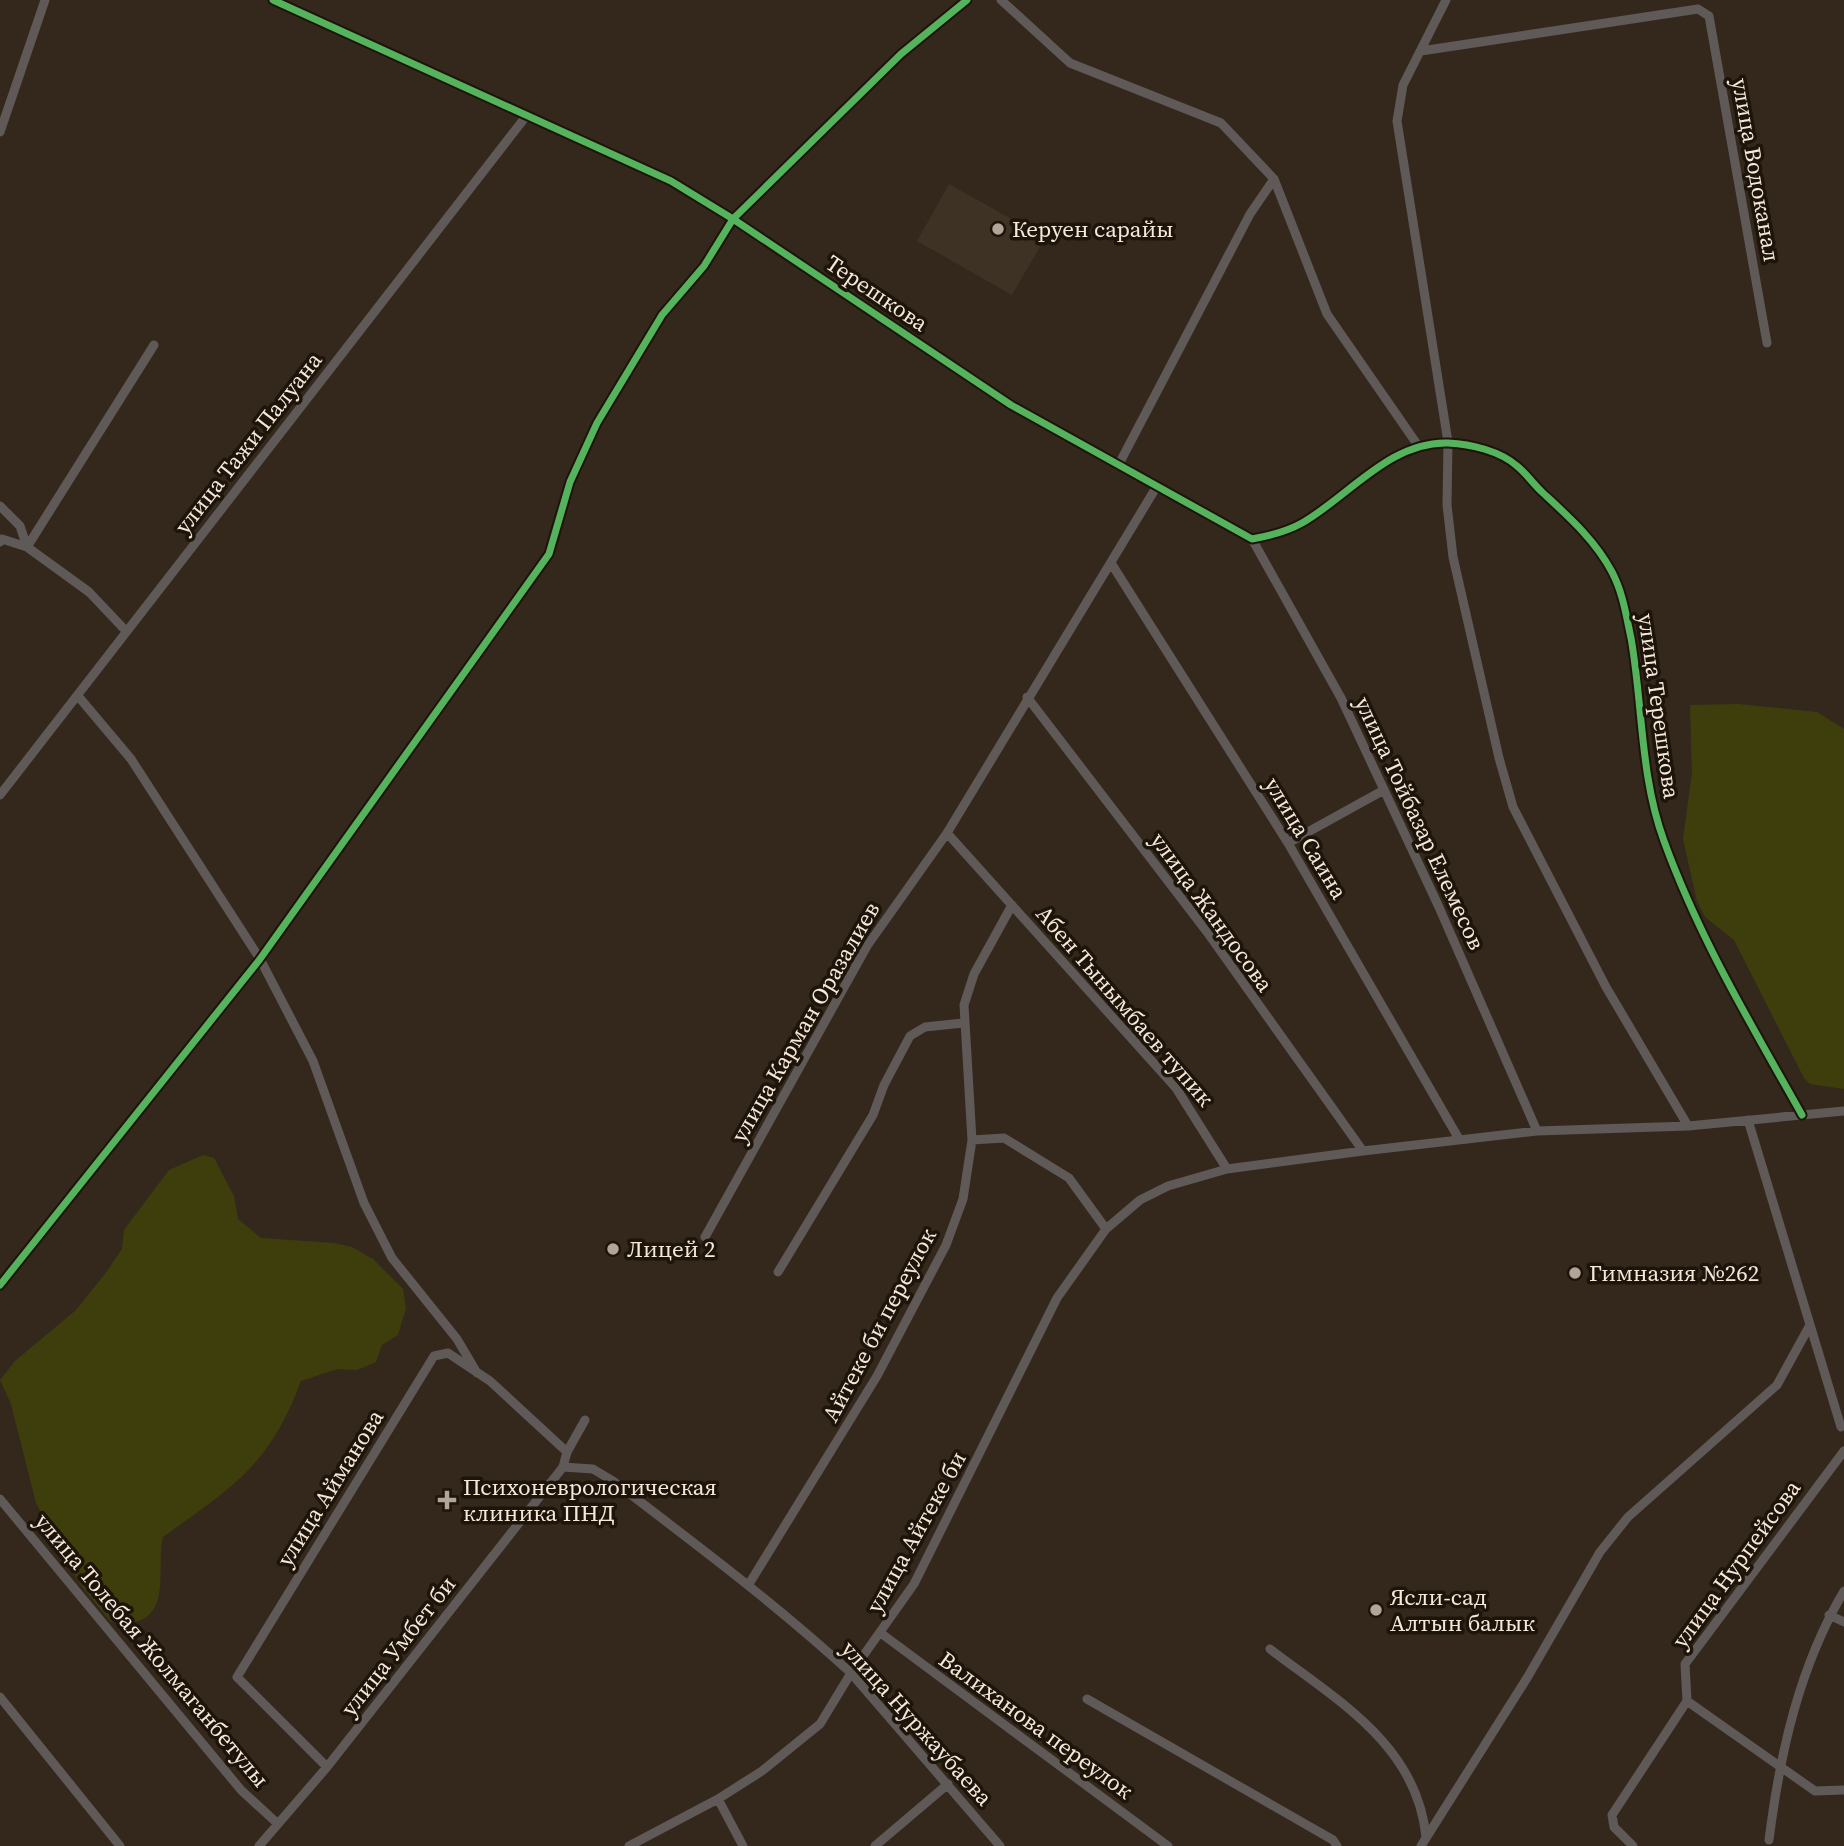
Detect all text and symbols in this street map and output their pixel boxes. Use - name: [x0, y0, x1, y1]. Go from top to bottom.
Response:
- street label: улица Водоканал: [1724, 76, 1788, 264]
- place label: Керуен сарайы: [1012, 213, 1174, 245]
- marker: Керуен сарайы: [990, 221, 1006, 237]
- street label: Терешкова: [820, 247, 935, 339]
- street label: улица Тажи Палуана: [167, 345, 329, 541]
- street label: улица Терешкова: [1630, 611, 1688, 801]
- street label: улица Тойбазар Елемесов: [1347, 691, 1493, 955]
- street label: улица Саина: [1257, 771, 1355, 905]
- street label: улица Жандосова: [1143, 826, 1281, 999]
- street label: улица Карман Оразалиев: [723, 896, 887, 1148]
- street label: Абен Тынымбаев тупик: [1029, 899, 1222, 1114]
- street label: Айтеке би переулок: [814, 1222, 944, 1428]
- place label: Лицей 2: [627, 1233, 716, 1265]
- marker: Лицей 2: [605, 1241, 621, 1257]
- place label: Гимназия №262: [1589, 1257, 1759, 1289]
- marker: Гимназия №262: [1567, 1265, 1583, 1281]
- street label: улица Айманова: [269, 1403, 391, 1573]
- street label: улица Айтеке би: [858, 1445, 974, 1619]
- place label: Психоневрологическая клиника ПНД: [463, 1471, 717, 1529]
- street label: улица Нурпейсова: [1664, 1473, 1808, 1655]
- marker: Психоневрологическая клиника ПНД: [437, 1490, 457, 1510]
- street label: улица Толебая Жолмаганбетулы: [28, 1506, 276, 1794]
- street label: улица Умбет би: [333, 1569, 463, 1723]
- place label: Ясли-сад Алтын балык: [1390, 1581, 1535, 1639]
- marker: Ясли-сад Алтын балык: [1368, 1602, 1384, 1618]
- street label: улица Нуржаубаева: [834, 1633, 1000, 1813]
- street label: Валиханова переулок: [932, 1644, 1140, 1807]

